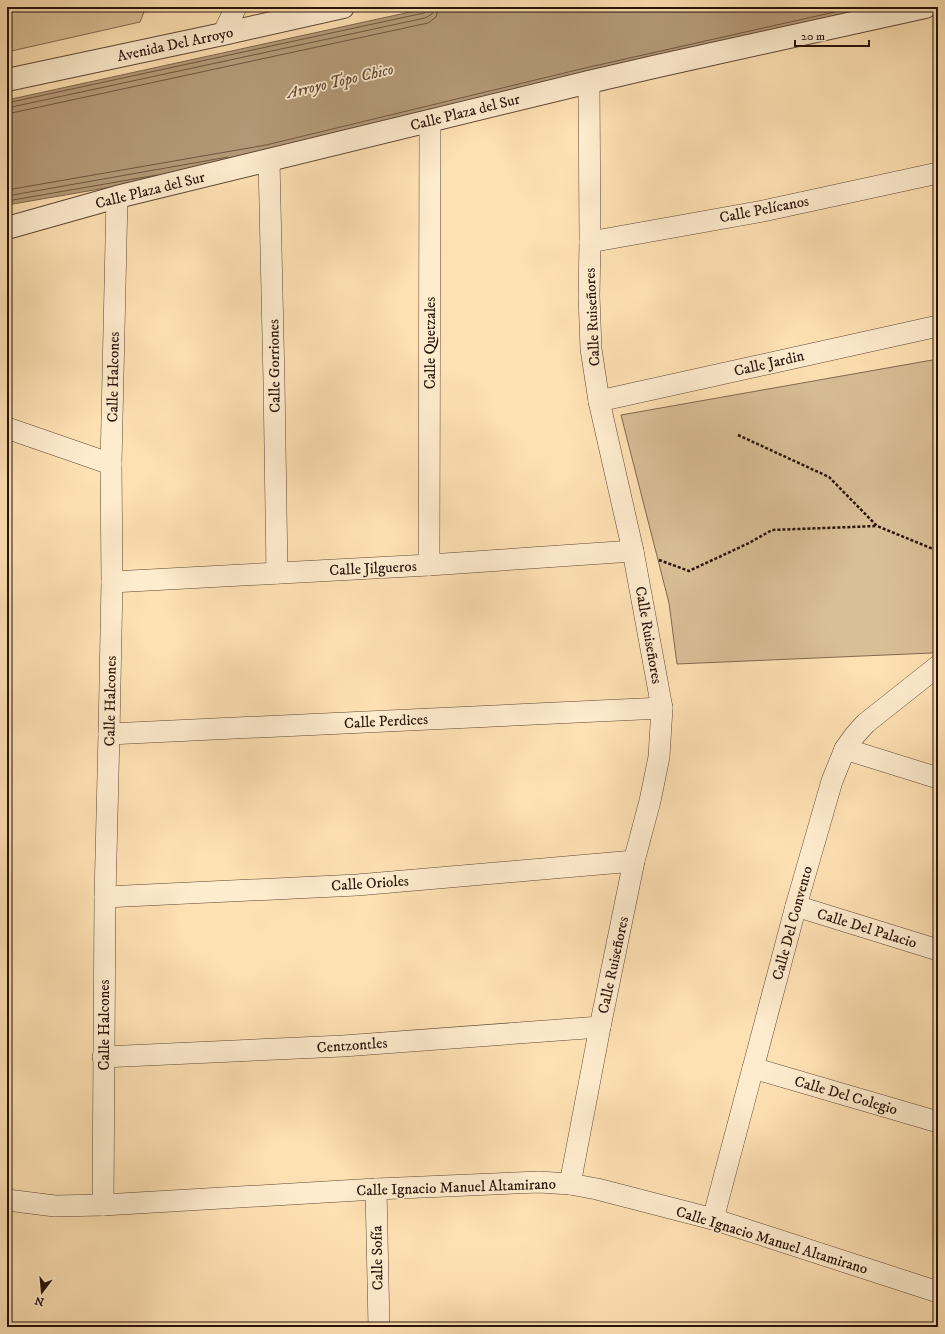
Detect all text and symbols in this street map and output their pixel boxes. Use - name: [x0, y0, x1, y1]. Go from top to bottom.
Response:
- scale bar: [795, 22, 869, 48]
- street label: Avenida Del Arroyo: [115, 23, 235, 66]
- text: 20 m: [801, 29, 825, 44]
- water label: Arroyo Topo Chico: [283, 59, 396, 103]
- street label: Calle Plaza del Sur: [408, 90, 522, 135]
- street label: Calle Plaza del Sur: [93, 168, 207, 213]
- street label: Calle Pelícanos: [718, 192, 810, 227]
- street label: Calle Ruiseñores: [580, 267, 605, 367]
- street label: Calle Quetzales: [421, 297, 440, 389]
- street label: Calle Gorriones: [264, 319, 285, 413]
- street label: Calle Halcones: [103, 331, 124, 423]
- street label: Calle Jardin: [732, 346, 806, 381]
- street label: Calle Jilgueros: [329, 557, 417, 580]
- street label: Calle Ruiseñores: [631, 585, 666, 685]
- street label: Calle Halcones: [100, 655, 121, 747]
- street label: Calle Perdices: [344, 710, 428, 733]
- street label: Calle Del Convento: [768, 864, 817, 982]
- street label: Calle Orioles: [331, 871, 409, 896]
- street label: Calle Del Palacio: [815, 904, 919, 953]
- street label: Calle Ruiseñores: [594, 915, 633, 1015]
- street label: Calle Halcones: [95, 980, 114, 1070]
- street label: Centzontles: [316, 1034, 388, 1057]
- street label: Calle Del Colegio: [792, 1072, 900, 1119]
- street label: Calle Ignacio Manuel Altamirano: [356, 1175, 556, 1200]
- street label: Calle Ignacio Manuel Altamirano: [674, 1202, 870, 1279]
- street label: Calle Sofía: [367, 1225, 388, 1291]
- north arrow: [22, 1272, 62, 1312]
- text: N: [33, 1293, 46, 1309]

